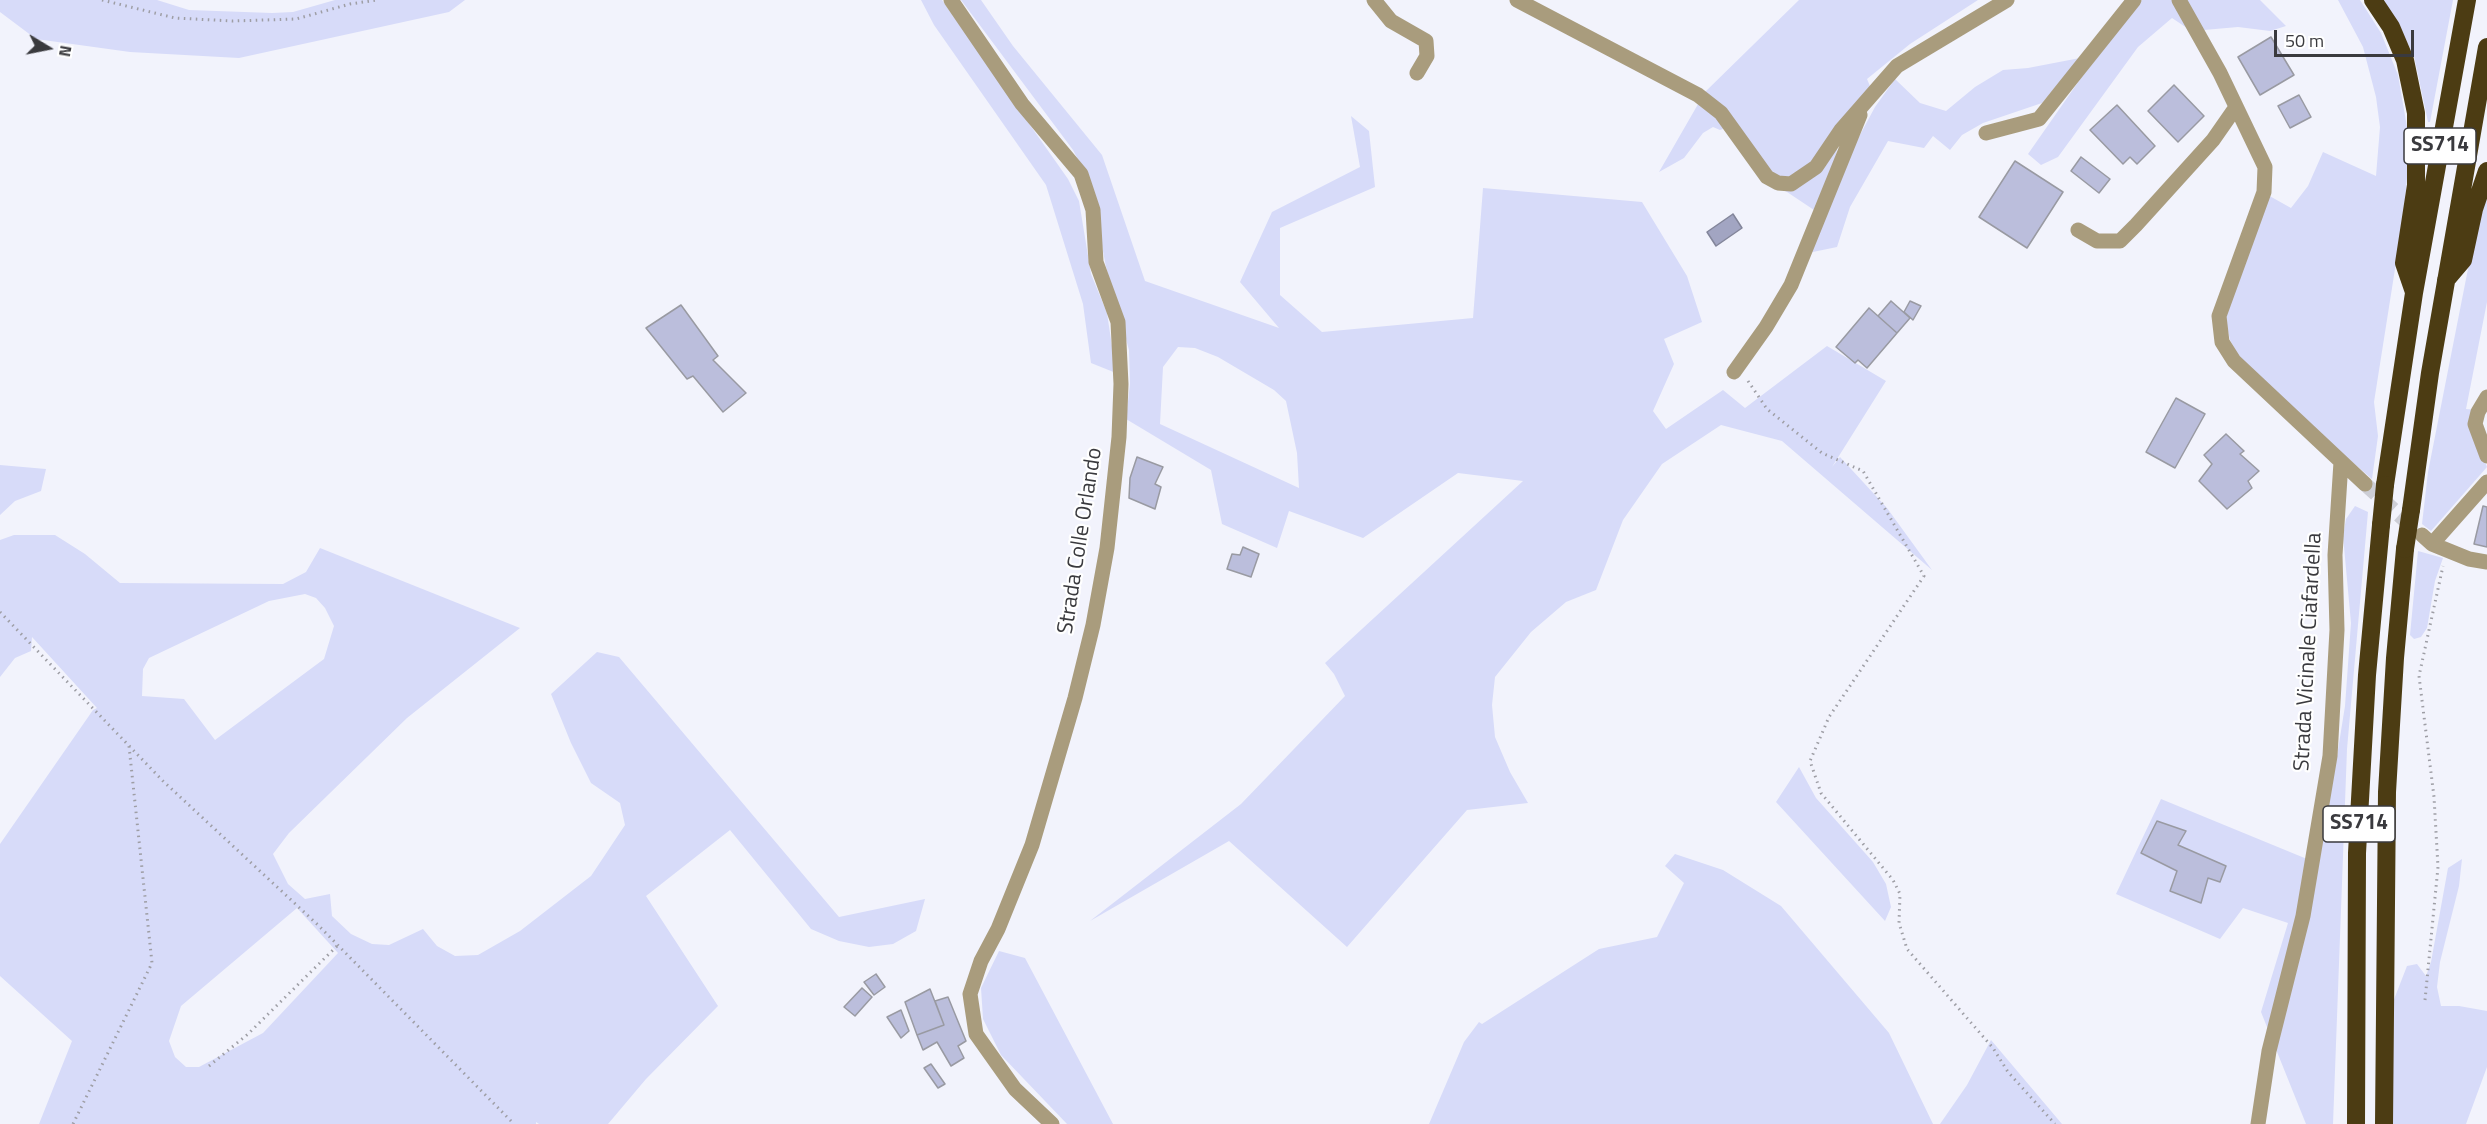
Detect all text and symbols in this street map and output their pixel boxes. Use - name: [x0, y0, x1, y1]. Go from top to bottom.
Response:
- north arrow: [18, 18, 78, 78]
- scale bar: [2277, 18, 2416, 56]
- text: 50 m: [2285, 27, 2324, 54]
- text: N: [53, 44, 79, 59]
- road number: SS714: [2404, 128, 2476, 164]
- street label: Strada Colle Orlando: [1053, 446, 1109, 636]
- street label: Strada Vicinale Ciafardella: [2290, 532, 2328, 772]
- road number: SS714: [2323, 806, 2395, 842]

